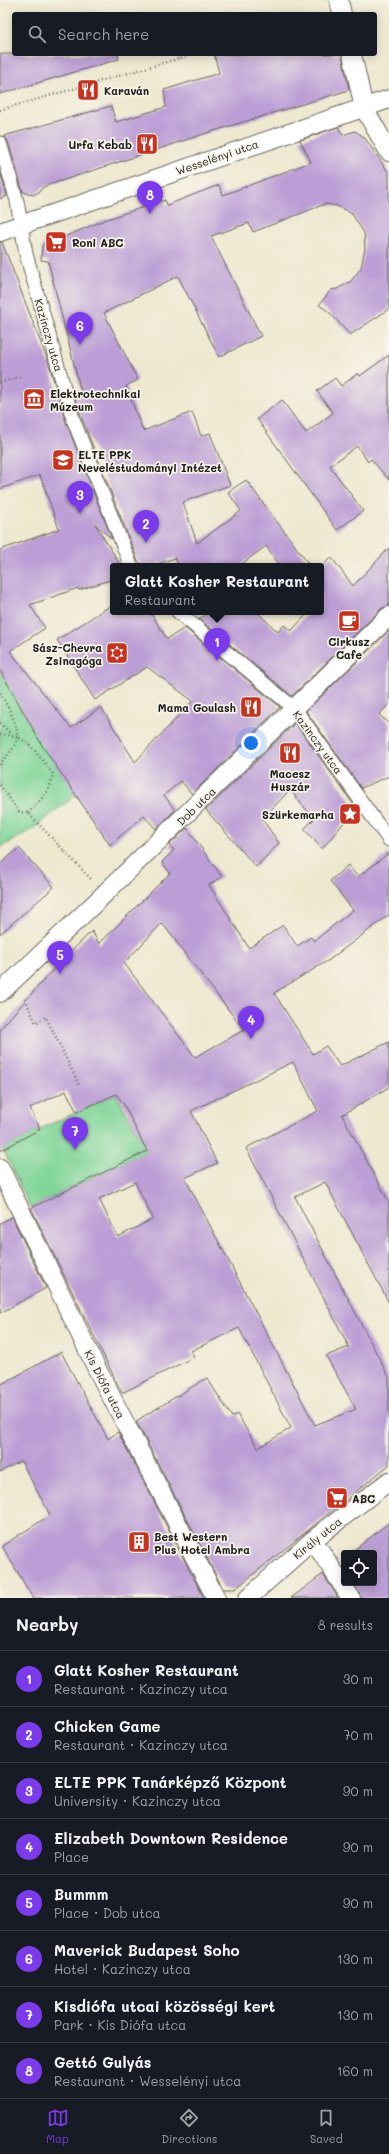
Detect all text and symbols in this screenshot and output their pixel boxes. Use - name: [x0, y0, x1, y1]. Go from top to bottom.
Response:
- search box: [12, 12, 377, 56]
- icon: search: [26, 23, 48, 45]
- text: Search here: [58, 24, 149, 44]
- restaurant icon: Karaván: [75, 77, 101, 103]
- place label: Karaván: [104, 83, 149, 98]
- restaurant icon: Urfa Kebab: [134, 131, 160, 157]
- street label: Wesselényi utca: [174, 136, 260, 178]
- place label: Urfa Kebab: [69, 137, 132, 152]
- pin: 8: [137, 181, 163, 214]
- supermarket icon: Roni ABC: [43, 229, 69, 255]
- place label: Roni ABC: [72, 235, 124, 250]
- street label: Kazinczy utca: [31, 297, 67, 373]
- pin: 6: [67, 312, 93, 345]
- museum icon: Elektrotechnikai Múzeum: [21, 386, 47, 412]
- place label: Elektrotechnikai Múzeum: [50, 386, 141, 414]
- school or university icon: ELTE PPK Neveléstudományi Intézet: [50, 447, 76, 473]
- place label: ELTE PPK Neveléstudományi Intézet: [78, 447, 222, 475]
- pin: 3: [67, 481, 93, 514]
- pin: 2: [133, 510, 159, 543]
- popup: [110, 563, 324, 615]
- text: Glatt Kosher Restaurant: [125, 571, 309, 591]
- text: Restaurant: [125, 591, 196, 608]
- cafe icon: Cirkusz Cafe: [336, 608, 362, 634]
- pin: 1: [204, 628, 230, 661]
- place label: Cirkusz Cafe: [328, 634, 370, 662]
- place label: Sász-Chevra Zsinagóga: [32, 640, 102, 668]
- synagogue icon: Sász-Chevra Zsinagóga: [104, 640, 130, 666]
- restaurant icon: Mama Goulash: [238, 694, 264, 720]
- place label: Mama Goulash: [158, 700, 236, 715]
- street label: Kazinczy utca: [290, 707, 346, 777]
- your location: [241, 733, 261, 753]
- restaurant icon: Macesz Huszár: [277, 740, 303, 766]
- place label: Macesz Huszár: [270, 766, 310, 794]
- street label: Dob utca: [173, 784, 219, 828]
- place icon: Szürkemarha: [337, 801, 363, 827]
- place label: Szürkemarha: [262, 807, 334, 822]
- pin: 5: [47, 941, 73, 974]
- pin: 4: [238, 1006, 264, 1039]
- pin: 7: [62, 1117, 88, 1150]
- street label: Kis Diófa utca: [81, 1347, 129, 1421]
- supermarket icon: ABC: [324, 1485, 350, 1511]
- place label: ABC: [352, 1491, 375, 1506]
- street label: Király utca: [290, 1514, 345, 1562]
- building icon: Best Western Plus Hotel Ambra: [126, 1529, 152, 1555]
- place label: Best Western Plus Hotel Ambra: [154, 1529, 250, 1557]
- map controls: [341, 1550, 377, 1586]
- button: locate: [341, 1550, 377, 1586]
- text: Nearby: [16, 1613, 78, 1635]
- text: 8 results: [318, 1616, 373, 1633]
- text: Glatt Kosher Restaurant: [54, 1660, 239, 1680]
- text: 1: [26, 1670, 32, 1687]
- text: 30 m: [343, 1670, 373, 1687]
- text: Restaurant · Kazinczy utca: [54, 1680, 228, 1697]
- text: Chicken Game: [54, 1716, 161, 1736]
- text: 2: [25, 1726, 33, 1743]
- text: 70 m: [343, 1726, 373, 1743]
- text: Restaurant · Kazinczy utca: [54, 1736, 228, 1753]
- text: ELTE PPK Tanárképző Központ: [54, 1772, 286, 1792]
- text: 3: [25, 1782, 33, 1799]
- text: 90 m: [343, 1782, 373, 1799]
- text: University · Kazinczy utca: [54, 1792, 221, 1809]
- text: Elizabeth Downtown Residence: [54, 1828, 288, 1848]
- text: 4: [25, 1838, 33, 1855]
- text: 90 m: [343, 1838, 373, 1855]
- text: Place: [54, 1848, 89, 1865]
- text: Bummm: [54, 1884, 108, 1904]
- text: 5: [25, 1894, 33, 1911]
- text: 90 m: [343, 1894, 373, 1911]
- text: Place · Dob utca: [54, 1904, 161, 1921]
- text: Maverick Budapest Soho: [54, 1940, 240, 1960]
- text: 6: [25, 1950, 33, 1967]
- text: 130 m: [337, 1950, 373, 1967]
- text: Hotel · Kazinczy utca: [54, 1960, 191, 1977]
- text: Kisdiófa utcai közösségi kert: [54, 1996, 275, 2016]
- text: 7: [25, 2006, 33, 2023]
- text: 130 m: [337, 2006, 373, 2023]
- text: Park · Kis Diófa utca: [54, 2016, 186, 2033]
- text: Gettó Gulyás: [54, 2052, 151, 2072]
- text: 8: [25, 2062, 33, 2079]
- text: 160 m: [337, 2062, 373, 2079]
- text: Restaurant · Wesselényi utca: [54, 2072, 241, 2089]
- tab: Map: [46, 2107, 69, 2146]
- tab: Directions: [161, 2107, 217, 2146]
- tab: Saved: [310, 2107, 343, 2146]

